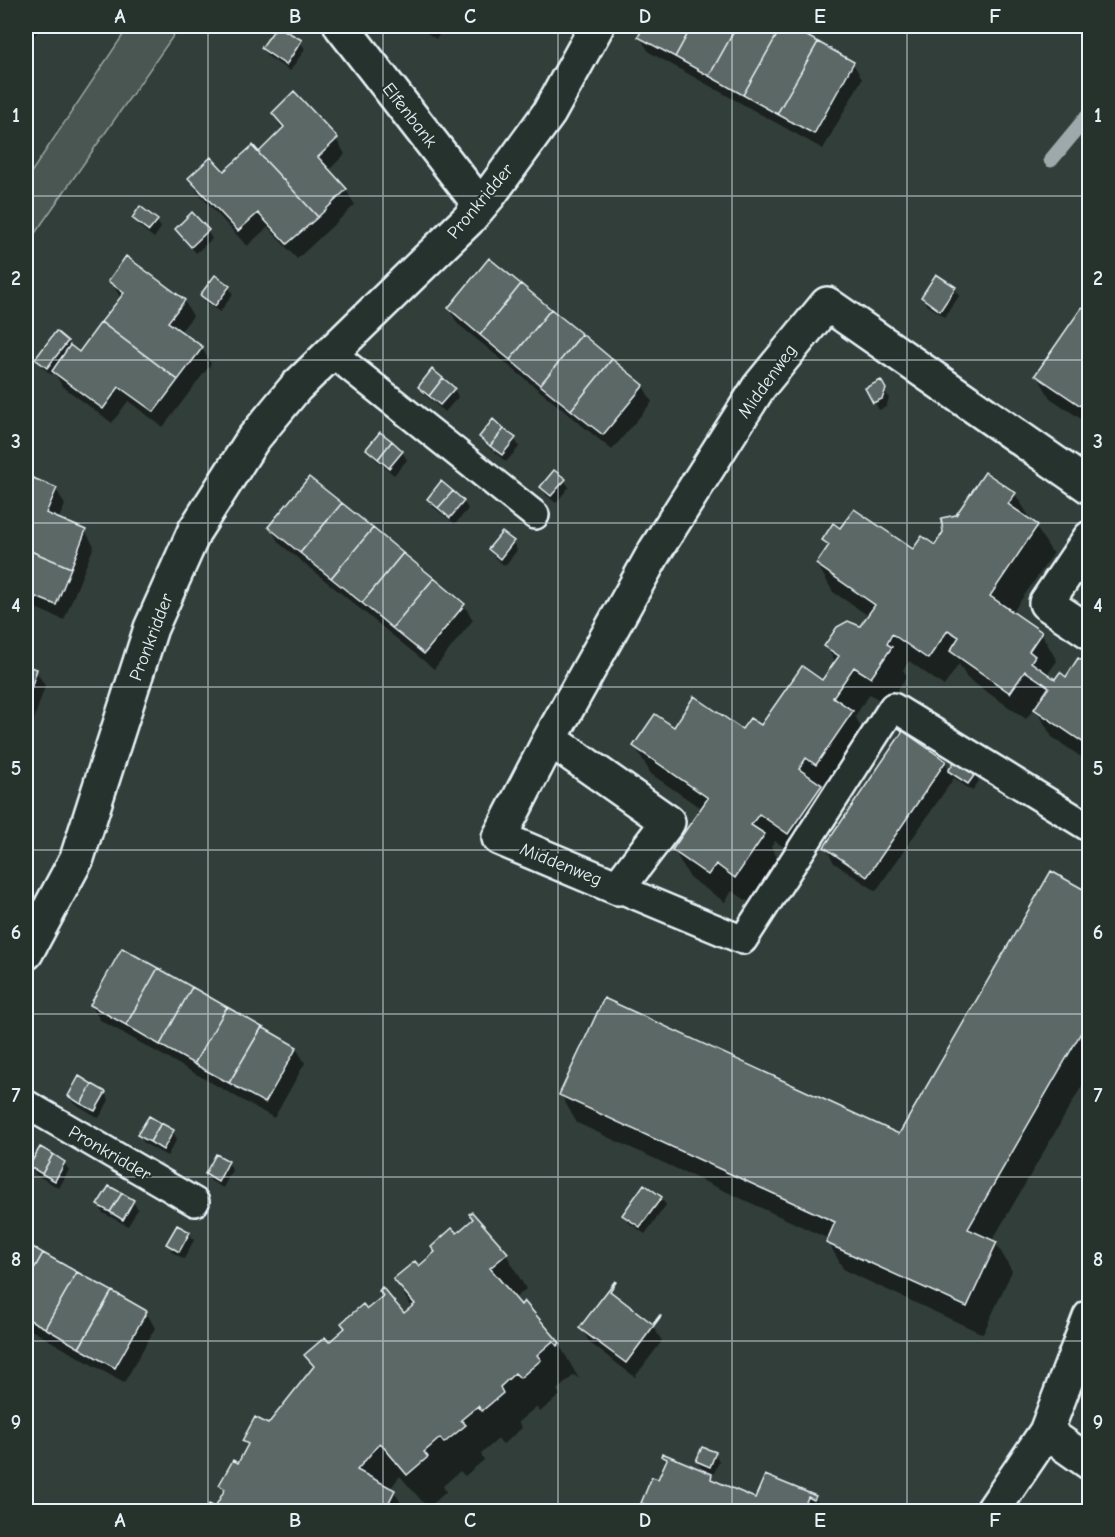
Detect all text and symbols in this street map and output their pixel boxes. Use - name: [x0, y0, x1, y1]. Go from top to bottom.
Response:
- text: A: [114, 5, 126, 28]
- text: B: [289, 5, 301, 28]
- text: C: [464, 5, 476, 28]
- text: D: [639, 5, 651, 28]
- text: E: [814, 5, 826, 28]
- text: F: [989, 5, 1001, 28]
- street label: Elfenbank: [378, 79, 441, 152]
- text: 1: [12, 104, 20, 127]
- text: 1: [1094, 104, 1102, 127]
- street label: Pronkridder: [443, 159, 518, 243]
- text: 2: [11, 267, 21, 290]
- text: 2: [1093, 267, 1103, 290]
- street label: Middenweg: [734, 340, 801, 422]
- text: 3: [11, 430, 21, 453]
- text: 3: [1093, 430, 1103, 453]
- street label: Pronkridder: [125, 590, 178, 684]
- text: 4: [11, 594, 21, 617]
- text: 4: [1093, 594, 1103, 617]
- text: 5: [11, 757, 21, 780]
- text: 5: [1093, 757, 1103, 780]
- street label: Middenweg: [517, 839, 605, 890]
- text: 6: [11, 921, 21, 944]
- text: 6: [1093, 921, 1103, 944]
- text: 7: [12, 1084, 21, 1107]
- text: 7: [1094, 1084, 1103, 1107]
- street label: Pronkridder: [65, 1121, 155, 1186]
- text: 8: [11, 1248, 21, 1271]
- text: 8: [1093, 1248, 1103, 1271]
- text: 9: [11, 1411, 21, 1434]
- text: 9: [1093, 1411, 1103, 1434]
- text: A: [114, 1509, 126, 1532]
- text: B: [289, 1509, 301, 1532]
- text: C: [464, 1509, 476, 1532]
- text: D: [639, 1509, 651, 1532]
- text: E: [814, 1509, 826, 1532]
- text: F: [989, 1509, 1001, 1532]

